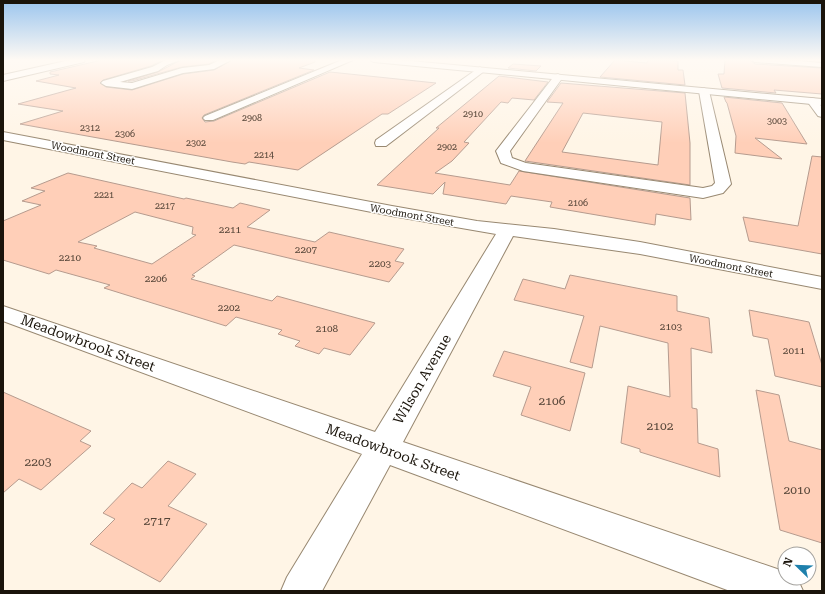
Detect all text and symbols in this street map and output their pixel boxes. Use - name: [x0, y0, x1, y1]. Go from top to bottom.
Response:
- house number: 2910: [463, 109, 483, 119]
- house number: 2908: [242, 113, 262, 123]
- house number: 3003: [767, 116, 787, 126]
- house number: 2312: [80, 123, 100, 133]
- house number: 2306: [115, 129, 135, 139]
- house number: 2302: [186, 138, 206, 148]
- street label: Woodmont Street: [50, 139, 136, 167]
- house number: 2902: [437, 142, 457, 152]
- house number: 2214: [254, 150, 274, 160]
- house number: 2221: [94, 190, 114, 200]
- house number: 2106: [568, 198, 588, 208]
- house number: 2217: [155, 201, 175, 211]
- street label: Woodmont Street: [369, 202, 455, 228]
- house number: 2211: [219, 224, 242, 235]
- house number: 2207: [295, 244, 318, 255]
- house number: 2210: [59, 252, 82, 263]
- street label: Woodmont Street: [688, 252, 774, 280]
- house number: 2203: [369, 258, 392, 269]
- house number: 2206: [145, 273, 168, 284]
- house number: 2202: [218, 302, 241, 313]
- street label: Meadowbrook Street: [19, 311, 157, 375]
- house number: 2103: [660, 321, 683, 332]
- house number: 2108: [316, 323, 339, 334]
- street label: Wilson Avenue: [390, 331, 454, 427]
- house number: 2011: [783, 345, 806, 356]
- house number: 2106: [539, 394, 566, 408]
- house number: 2102: [647, 419, 674, 433]
- street label: Meadowbrook Street: [324, 420, 462, 484]
- house number: 2203: [25, 455, 52, 469]
- house number: 2010: [784, 483, 811, 497]
- house number: 2717: [144, 514, 171, 528]
- north arrow: [777, 546, 817, 586]
- text: N: [781, 555, 796, 569]

